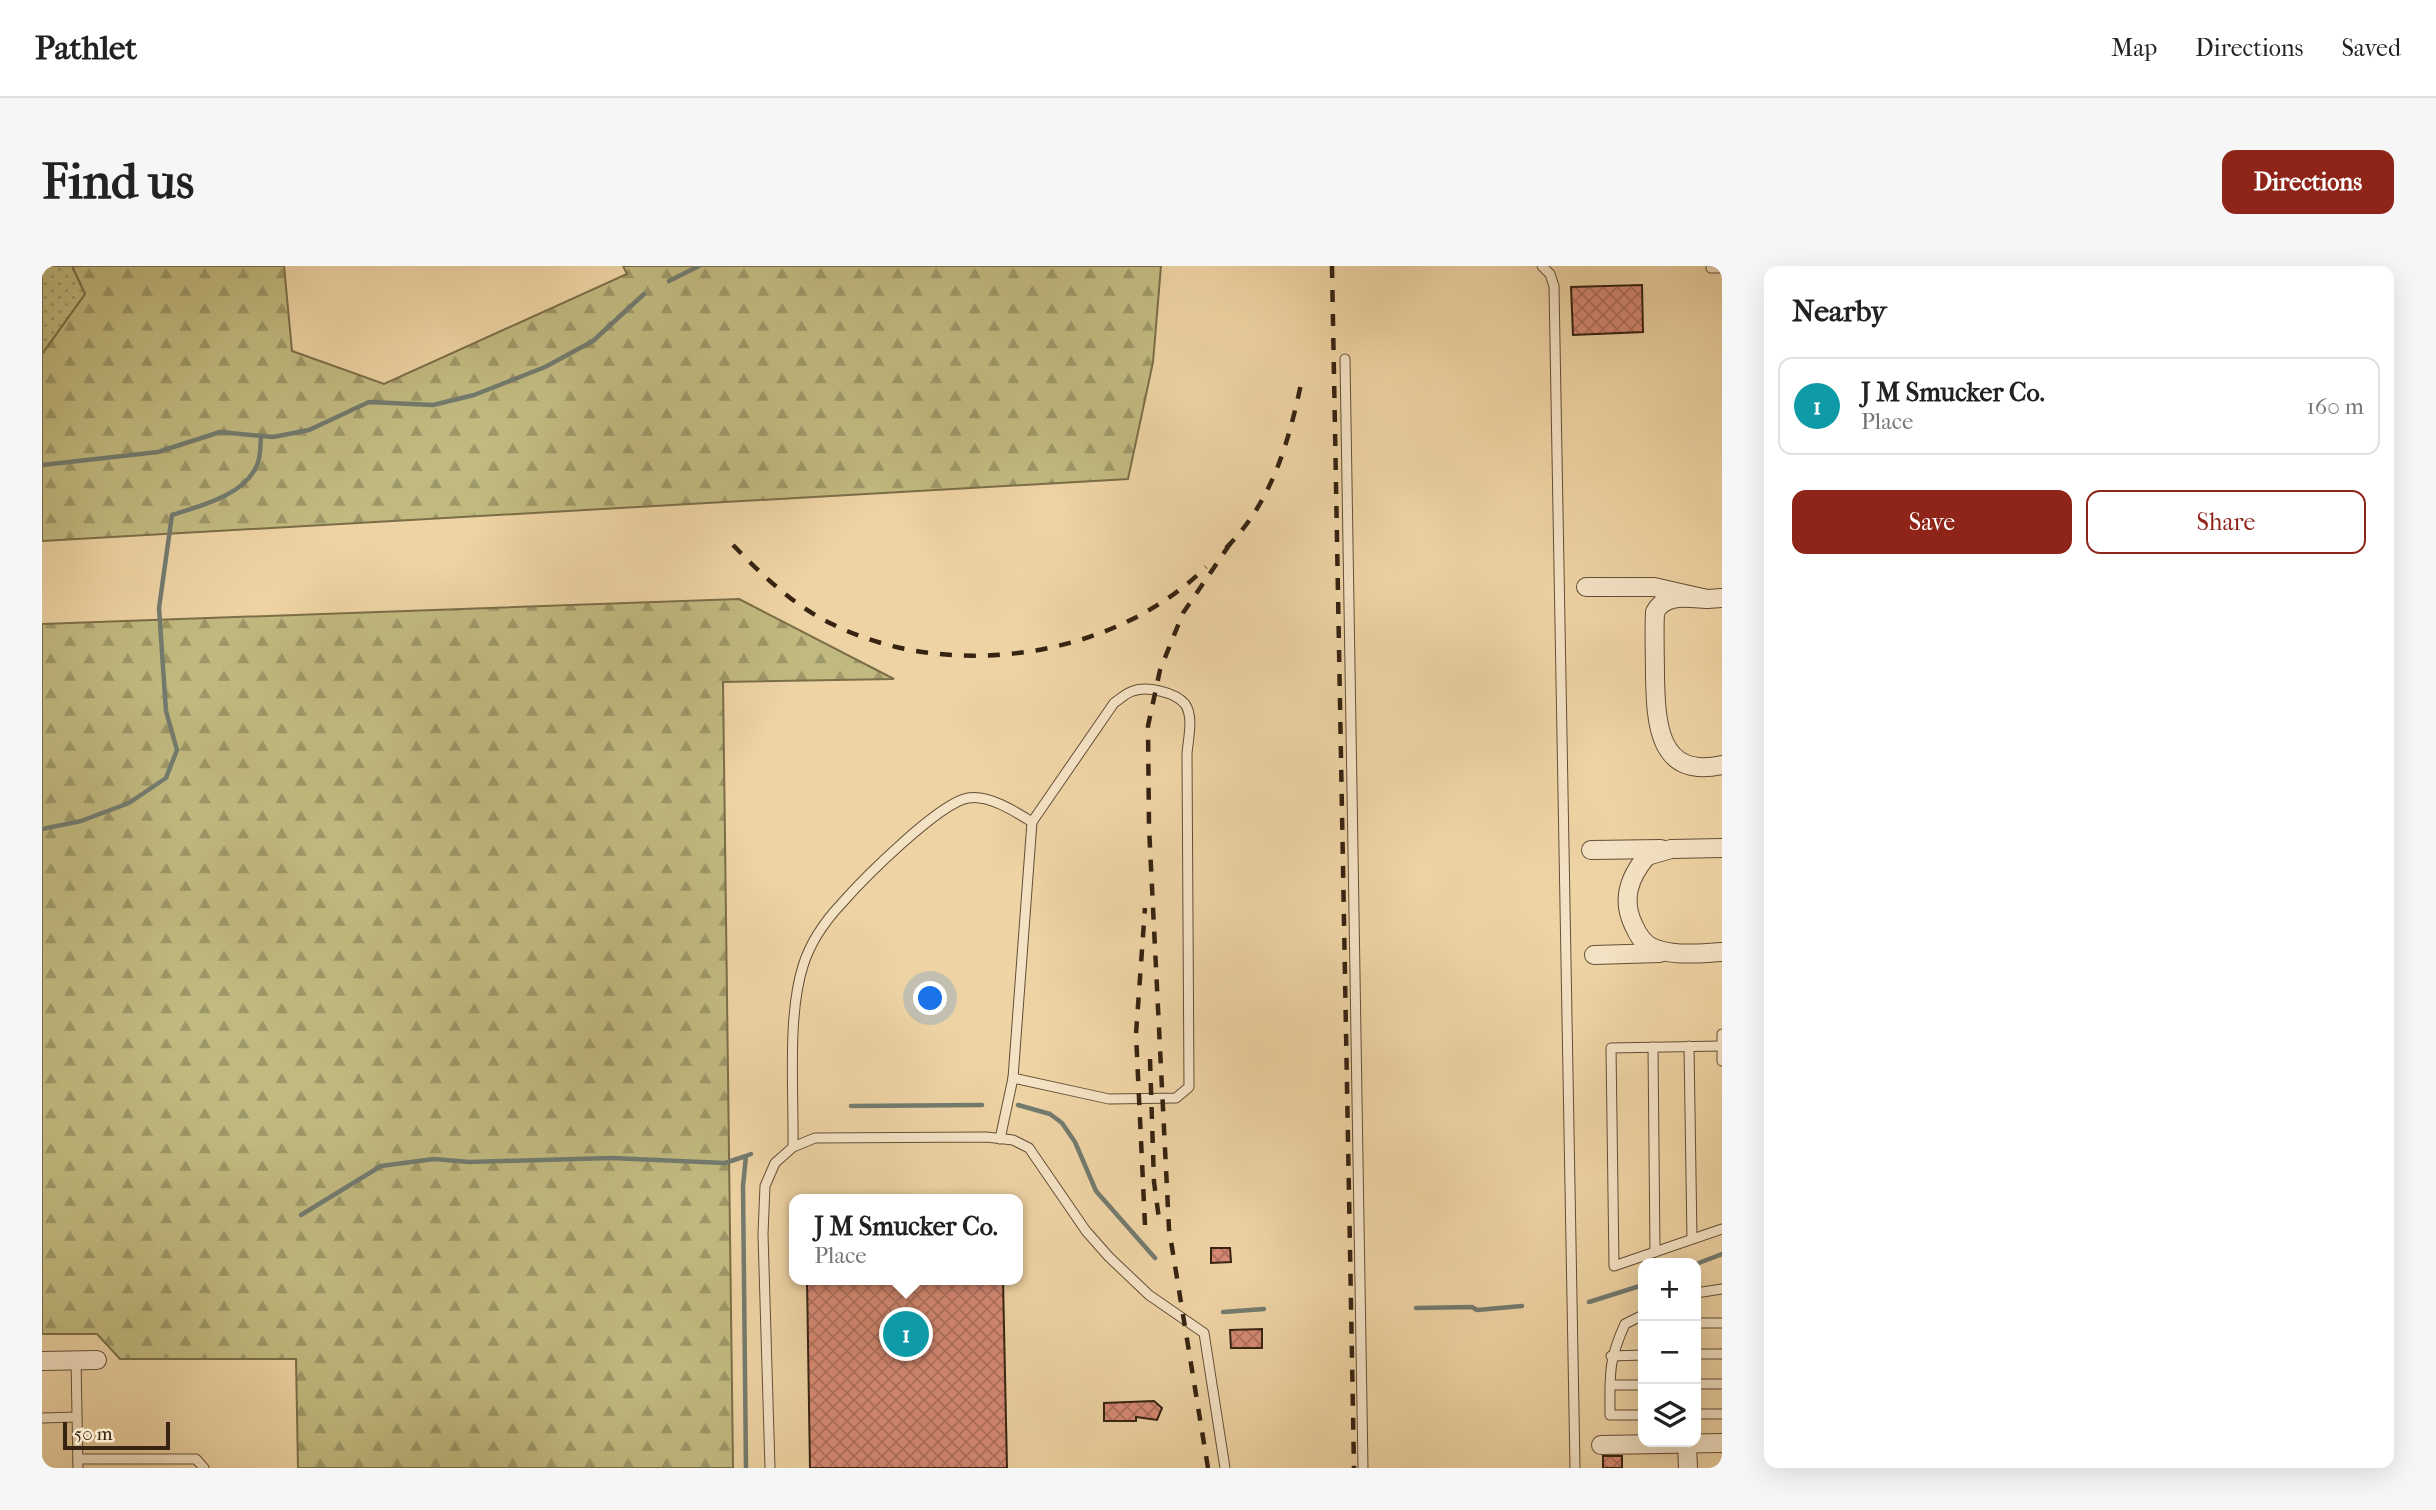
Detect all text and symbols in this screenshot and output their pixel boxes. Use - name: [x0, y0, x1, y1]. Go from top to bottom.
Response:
- text: Pathlet: [35, 29, 137, 68]
- text: Map: [2111, 34, 2157, 62]
- text: Directions: [2195, 34, 2303, 62]
- text: Saved: [2341, 34, 2401, 62]
- button: Directions: [2222, 150, 2394, 214]
- text: Find us: [42, 153, 194, 211]
- text: Nearby: [1792, 294, 1887, 329]
- text: J M Smucker Co.: [1861, 377, 2045, 408]
- text: 1: [1813, 393, 1821, 420]
- text: 160 m: [2307, 393, 2364, 420]
- text: Place: [1861, 408, 1913, 435]
- button: Save: [1792, 490, 2072, 554]
- button: Share: [2086, 490, 2366, 554]
- your location: [913, 981, 947, 1015]
- popup: [789, 1194, 1023, 1285]
- text: J M Smucker Co.: [814, 1211, 998, 1242]
- text: Place: [814, 1242, 867, 1269]
- map controls: [1638, 1258, 1701, 1447]
- button: +: [1638, 1258, 1701, 1321]
- pin: 1: [883, 1308, 929, 1360]
- button: −: [1638, 1321, 1701, 1384]
- button: layers: [1638, 1384, 1701, 1447]
- scale bar: [63, 1419, 170, 1451]
- text: 50 m: [74, 1423, 113, 1445]

